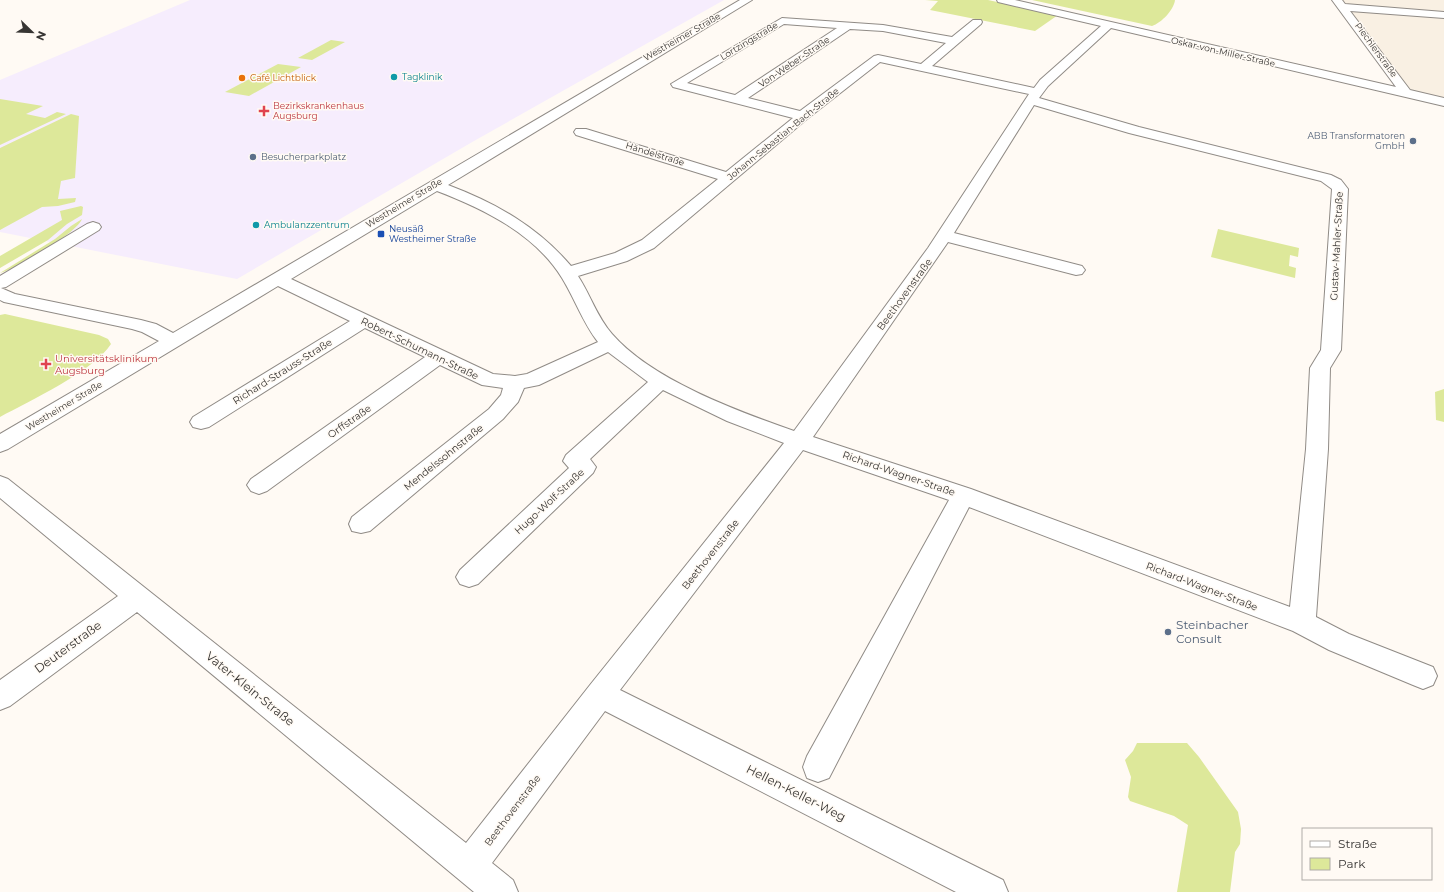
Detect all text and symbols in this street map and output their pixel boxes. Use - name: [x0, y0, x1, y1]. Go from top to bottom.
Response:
- street label: Westheimer Straße: [641, 10, 723, 63]
- north arrow: [12, 12, 52, 52]
- street label: Lortzingstraße: [718, 19, 780, 62]
- street label: Piechlerstraße: [1353, 20, 1400, 80]
- text: N: [33, 29, 49, 43]
- street label: Von-Weber-Straße: [756, 33, 832, 89]
- street label: Oskar-von-Miller-Straße: [1170, 34, 1277, 69]
- place label: Tagklinik: [402, 71, 443, 82]
- place label: Café Lichtblick: [250, 72, 317, 83]
- marker: Tagklinik: [389, 72, 399, 82]
- marker: Café Lichtblick: [237, 73, 247, 83]
- street label: Johann-Sebastian-Bach-Straße: [724, 85, 841, 183]
- place label: Bezirkskrankenhaus Augsburg: [273, 100, 364, 121]
- marker: Bezirkskrankenhaus Augsburg: [258, 105, 270, 117]
- place label: ABB Transformatoren GmbH: [1307, 130, 1405, 151]
- marker: ABB Transformatoren GmbH: [1408, 136, 1418, 146]
- street label: Händelstraße: [625, 139, 686, 168]
- place label: Besucherparkplatz: [261, 151, 346, 162]
- marker: Besucherparkplatz: [248, 152, 258, 162]
- street label: Westheimer Straße: [364, 175, 444, 230]
- street label: Gustav-Mahler-Straße: [1327, 191, 1346, 301]
- place label: Ambulanzzentrum: [264, 219, 349, 230]
- marker: Ambulanzzentrum: [251, 220, 261, 230]
- place label: Neusäß Westheimer Straße: [389, 223, 477, 244]
- marker: Neusäß Westheimer Straße: [376, 229, 386, 239]
- street label: Beethovenstraße: [874, 256, 935, 333]
- street label: Robert-Schumann-Straße: [359, 314, 481, 383]
- street label: Richard-Strauss-Straße: [230, 336, 334, 407]
- place label: Universitätsklinikum Augsburg: [55, 352, 158, 377]
- marker: Universitätsklinikum Augsburg: [40, 358, 52, 370]
- street label: Westheimer Straße: [24, 378, 104, 433]
- street label: Orffstraße: [325, 402, 374, 441]
- street label: Mendelssohnstraße: [401, 421, 486, 493]
- street label: Richard-Wagner-Straße: [841, 448, 957, 499]
- street label: Hugo-Wolf-Straße: [512, 466, 587, 537]
- street label: Beethovenstraße: [679, 517, 742, 592]
- street label: Richard-Wagner-Straße: [1144, 559, 1259, 614]
- street label: Deuterstraße: [31, 617, 104, 676]
- place label: Steinbacher Consult: [1176, 617, 1249, 646]
- marker: Steinbacher Consult: [1163, 627, 1173, 637]
- street label: Vater-Klein-Straße: [203, 648, 298, 729]
- street label: Hellen-Keller-Weg: [744, 761, 849, 824]
- street label: Beethovenstraße: [481, 772, 543, 848]
- legend: [1302, 828, 1432, 880]
- text: Straße: [1338, 836, 1377, 851]
- text: Park: [1338, 856, 1366, 871]

